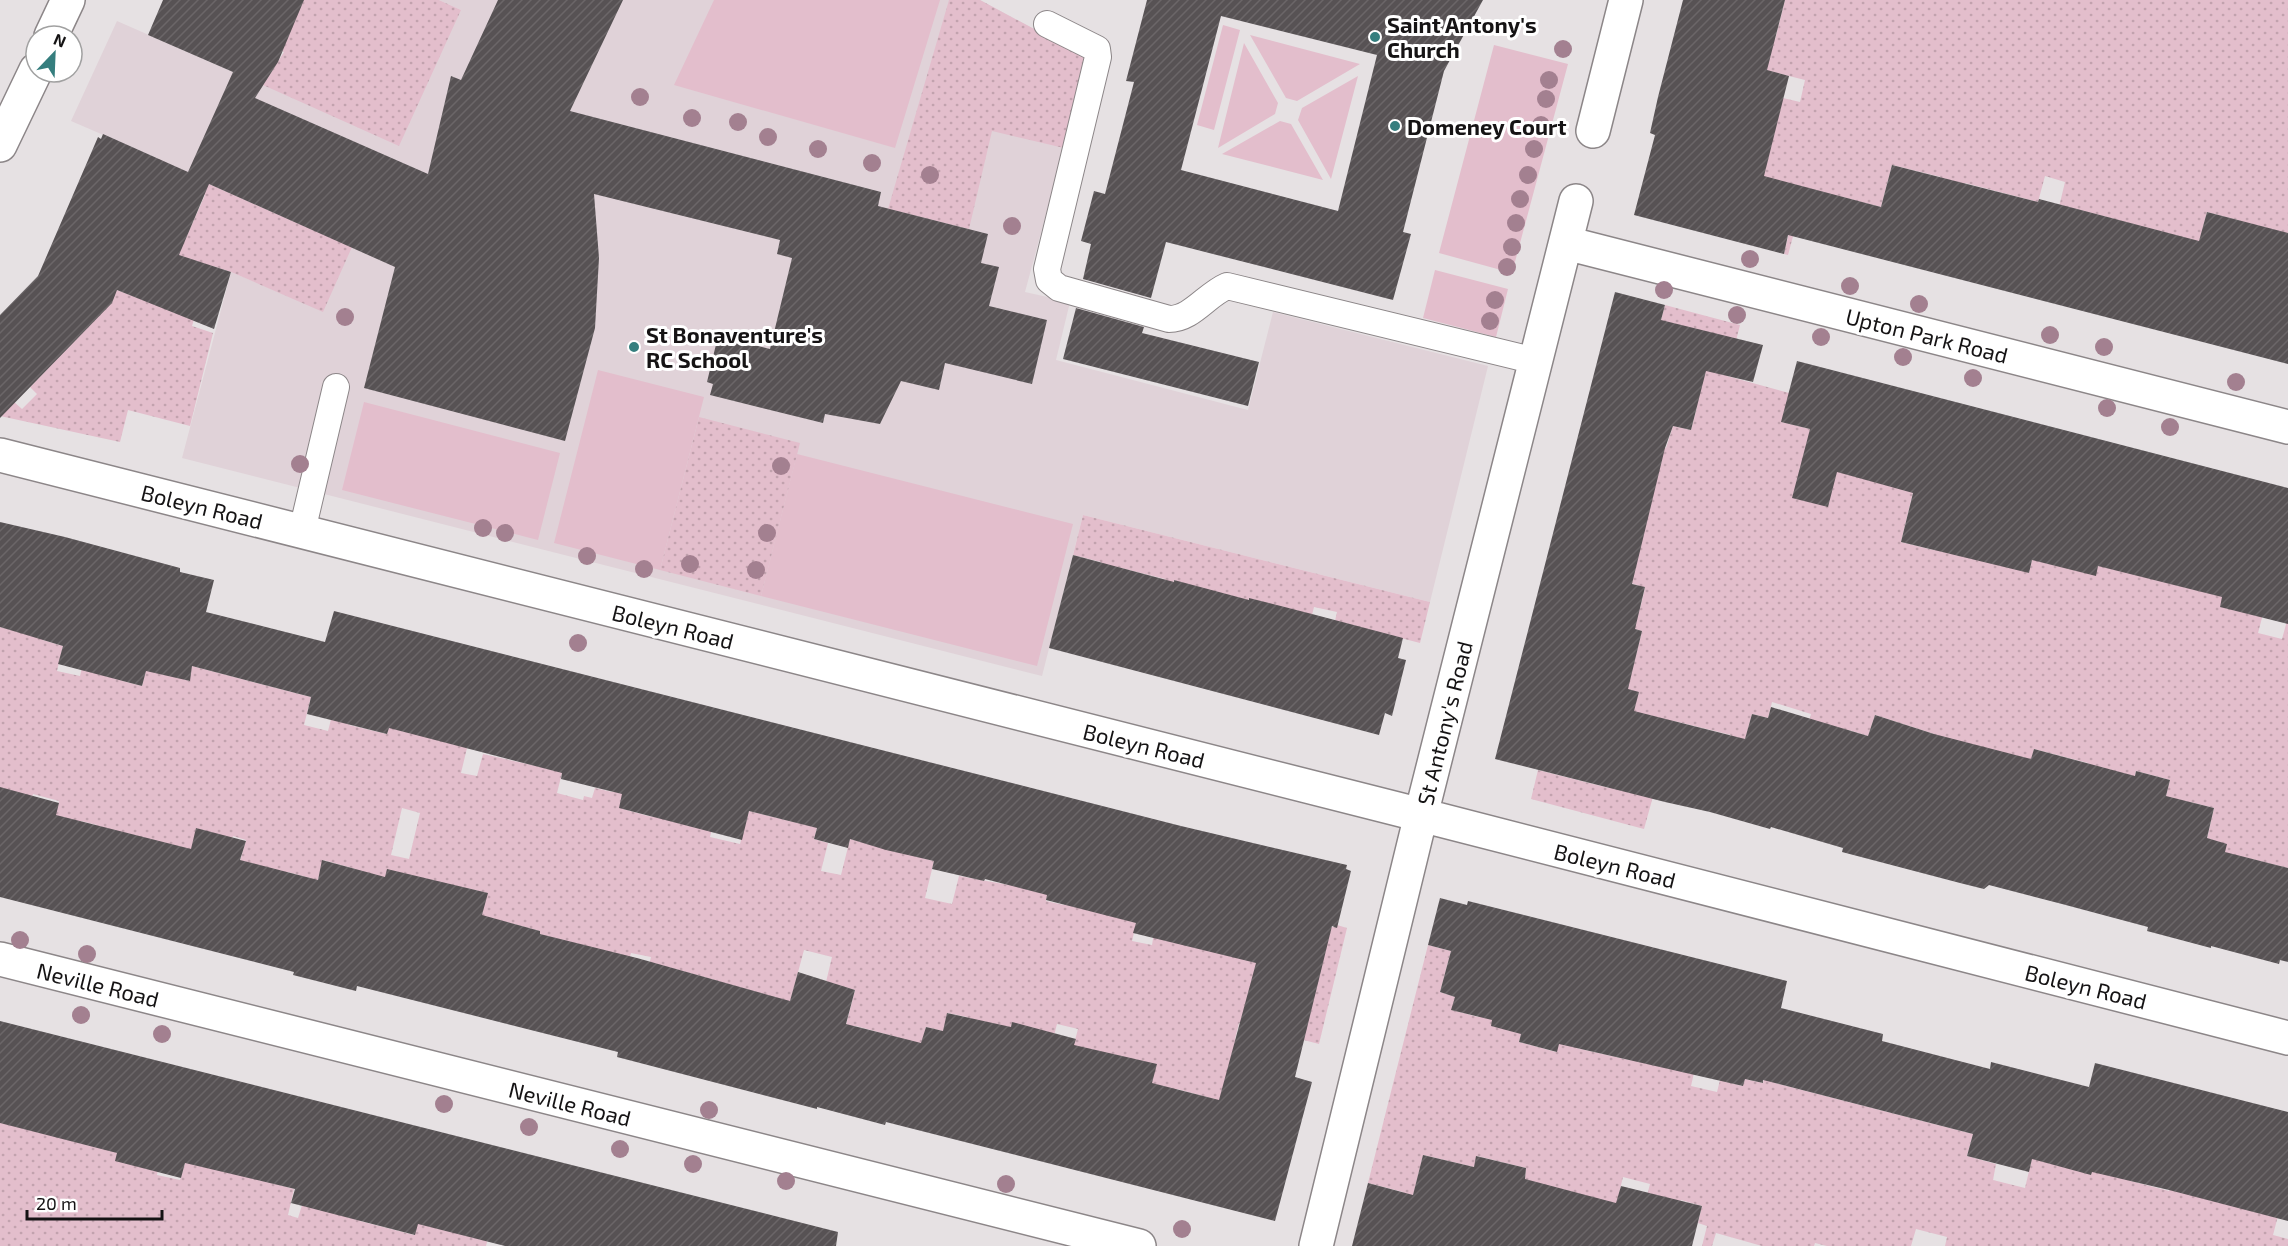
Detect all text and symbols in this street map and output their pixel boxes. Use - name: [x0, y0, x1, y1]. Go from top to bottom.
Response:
- place label: Saint Antony's Church: [1387, 11, 1537, 62]
- north arrow: [24, 24, 84, 84]
- text: N: [51, 29, 69, 51]
- marker: Saint Antony's Church: [1368, 30, 1382, 44]
- place label: Domeney Court: [1407, 113, 1566, 140]
- marker: Domeney Court: [1388, 119, 1402, 133]
- street label: Upton Park Road: [1843, 302, 2011, 368]
- place label: St Bonaventure's RC School: [646, 321, 823, 372]
- marker: St Bonaventure's RC School: [627, 340, 641, 354]
- street label: Boleyn Road: [138, 478, 266, 534]
- street label: Boleyn Road: [609, 598, 737, 654]
- street label: St Antony's Road: [1411, 638, 1477, 808]
- street label: Boleyn Road: [1080, 717, 1208, 773]
- street label: Boleyn Road: [1551, 837, 1679, 893]
- street label: Neville Road: [34, 956, 162, 1012]
- street label: Boleyn Road: [2022, 958, 2150, 1014]
- street label: Neville Road: [506, 1075, 634, 1131]
- scale bar: [27, 1183, 162, 1221]
- text: 20 m: [36, 1192, 77, 1214]

